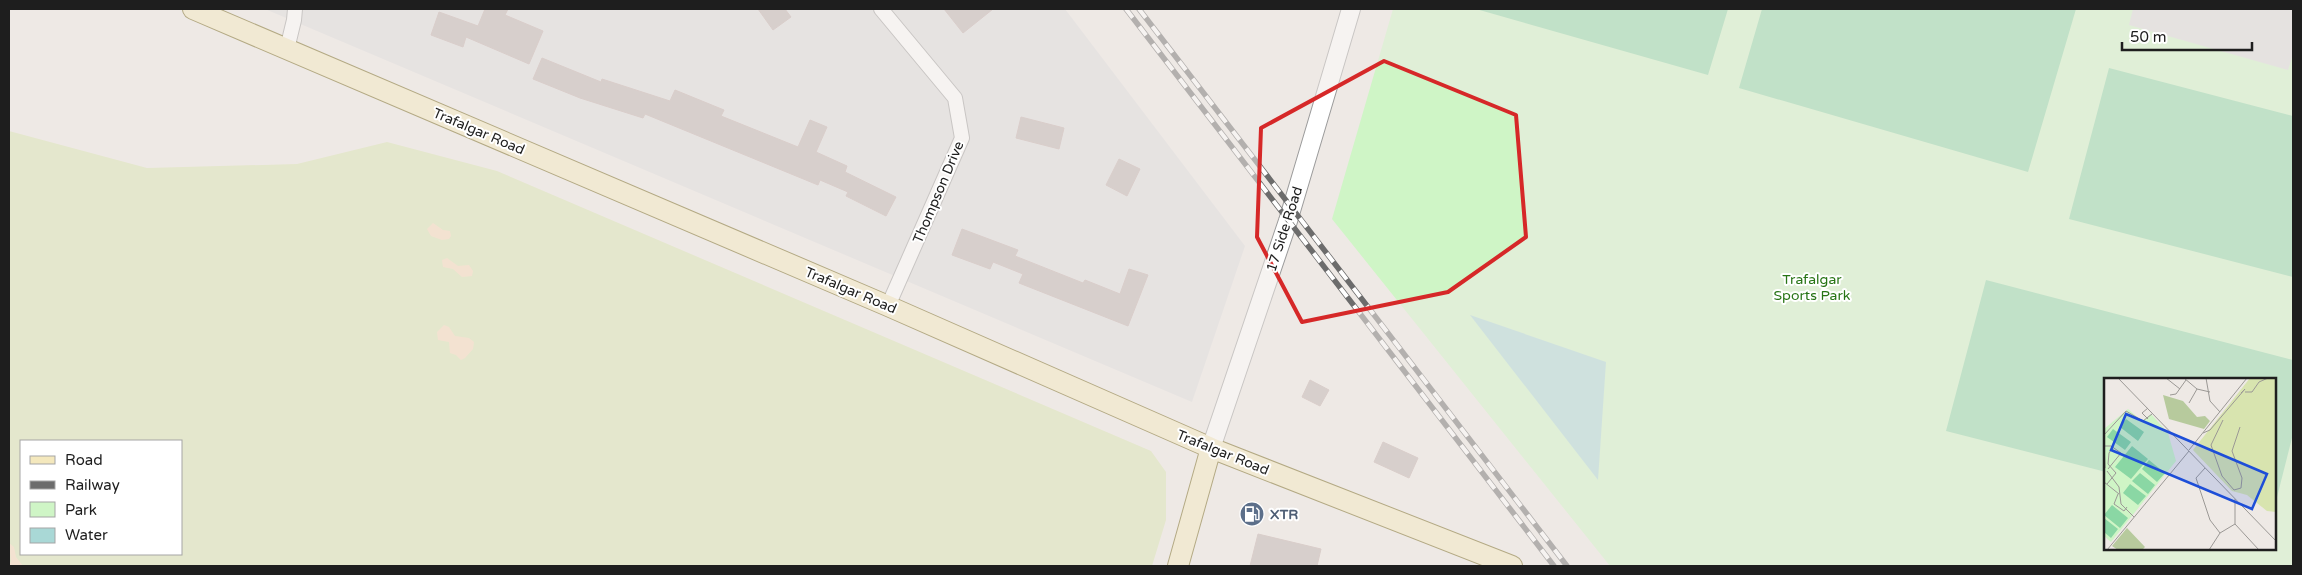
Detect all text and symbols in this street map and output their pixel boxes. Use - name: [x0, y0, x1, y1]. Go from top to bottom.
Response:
- scale bar: [2122, 20, 2252, 52]
- text: 50 m: [2130, 28, 2167, 46]
- street label: Trafalgar Road: [430, 104, 527, 158]
- street label: Thompson Drive: [909, 139, 968, 246]
- street label: 17 Side Road: [1263, 184, 1306, 274]
- street label: Trafalgar Road: [802, 263, 899, 317]
- park label: Trafalgar Sports Park: [1774, 271, 1851, 304]
- inset map: [2104, 378, 2277, 550]
- street label: Trafalgar Road: [1174, 426, 1271, 479]
- legend: [20, 440, 182, 555]
- text: Road: [65, 451, 103, 469]
- text: Railway: [65, 476, 120, 494]
- text: Park: [65, 501, 97, 519]
- fuel station icon: XTR: [1239, 501, 1265, 527]
- place label: XTR: [1270, 506, 1298, 523]
- text: Water: [65, 526, 108, 544]

